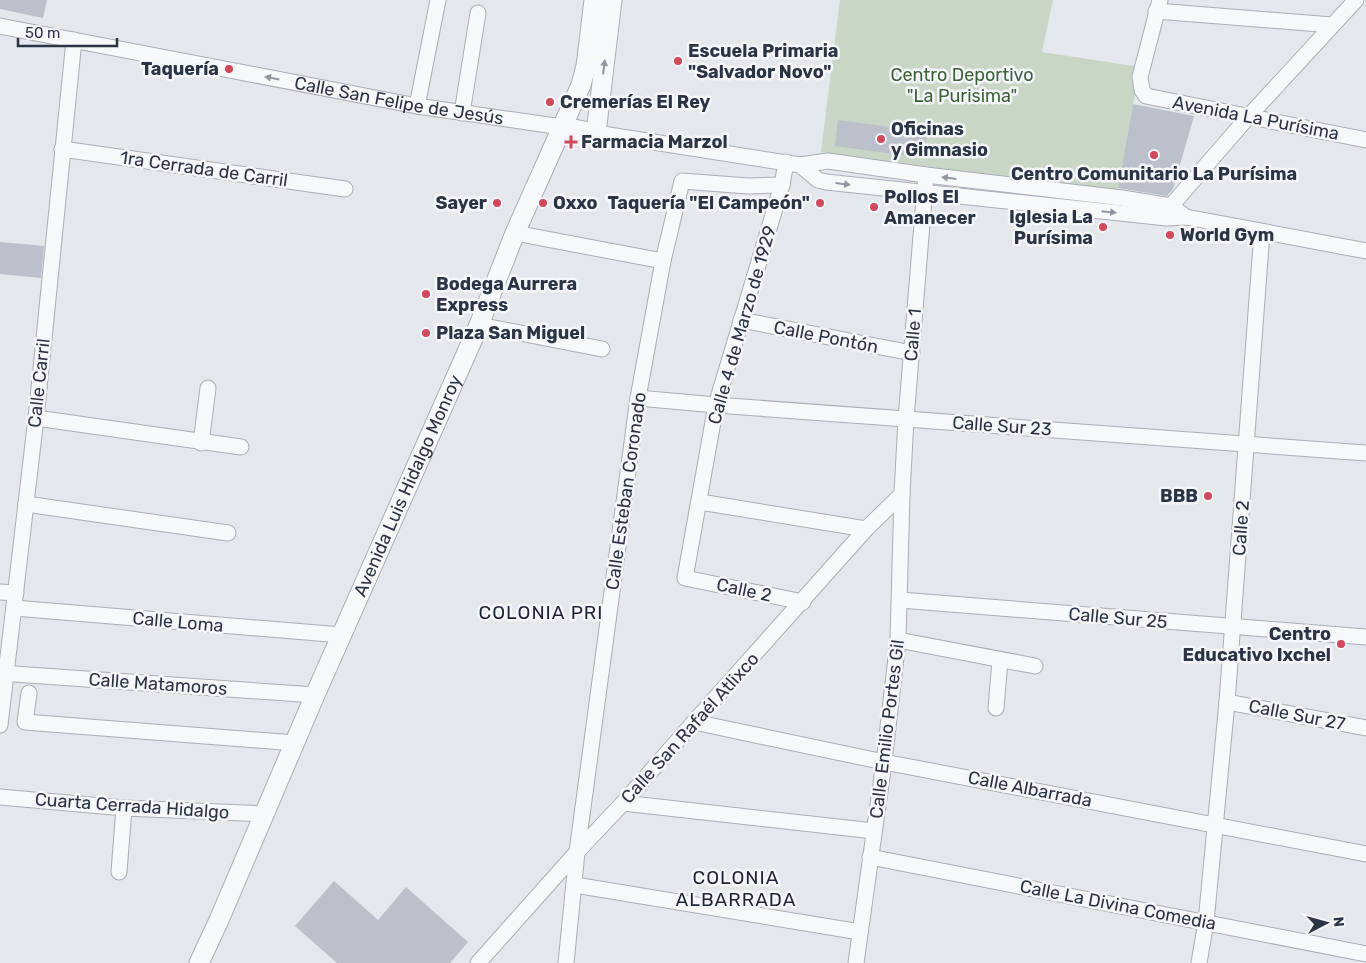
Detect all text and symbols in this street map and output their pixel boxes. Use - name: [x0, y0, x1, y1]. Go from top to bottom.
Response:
- scale bar: [18, 15, 116, 47]
- text: 50 m: [25, 24, 60, 42]
- place label: Escuela Primaria "Salvador Novo": [688, 40, 838, 83]
- marker: Escuela Primaria "Salvador Novo": [672, 55, 684, 67]
- place label: Taquería: [141, 58, 219, 80]
- one-way arrow: [600, 58, 608, 74]
- marker: Taquería: [223, 63, 235, 75]
- park label: Centro Deportivo "La Purisima": [890, 64, 1034, 107]
- street label: Calle San Felipe de Jesús: [293, 72, 505, 129]
- one-way arrow: [264, 74, 280, 82]
- place label: Cremerías El Rey: [560, 91, 710, 113]
- street label: Avenida La Purísima: [1171, 91, 1341, 145]
- marker: Cremerías El Rey: [544, 96, 556, 108]
- place label: Oficinas y Gimnasio: [891, 118, 988, 161]
- place label: Farmacia Marzol: [581, 131, 728, 153]
- marker: Oficinas y Gimnasio: [875, 133, 887, 145]
- marker: Farmacia Marzol: [565, 136, 577, 148]
- street label: 1ra Cerrada de Carril: [119, 146, 289, 192]
- marker: Centro Comunitario La Purísima: [1148, 149, 1160, 161]
- place label: Centro Comunitario La Purísima: [1011, 163, 1297, 185]
- one-way arrow: [941, 174, 957, 182]
- one-way arrow: [835, 180, 851, 188]
- place label: Pollos El Amanecer: [884, 186, 976, 229]
- place label: Sayer: [436, 192, 487, 214]
- place label: Oxxo: [553, 192, 598, 214]
- place label: Taquería "El Campeón": [608, 192, 810, 214]
- marker: Sayer: [491, 197, 503, 209]
- marker: Oxxo: [537, 197, 549, 209]
- marker: Taquería "El Campeón": [814, 197, 826, 209]
- marker: Pollos El Amanecer: [868, 201, 880, 213]
- place label: Iglesia La Purísima: [1009, 206, 1093, 249]
- one-way arrow: [1101, 209, 1117, 217]
- marker: Iglesia La Purísima: [1097, 221, 1109, 233]
- street label: Calle 4 de Marzo de 1929: [703, 223, 781, 427]
- place label: World Gym: [1180, 224, 1274, 246]
- marker: World Gym: [1164, 229, 1176, 241]
- place label: Bodega Aurrera Express: [436, 273, 577, 316]
- marker: Bodega Aurrera Express: [420, 288, 432, 300]
- street label: Calle 1: [900, 308, 926, 362]
- street label: Calle Pontón: [772, 316, 880, 358]
- place label: Plaza San Miguel: [436, 322, 585, 344]
- marker: Plaza San Miguel: [420, 327, 432, 339]
- street label: Calle Carril: [23, 337, 55, 429]
- street label: Avenida Luis Hidalgo Monroy: [349, 371, 467, 600]
- street label: Calle Esteban Coronado: [601, 391, 651, 591]
- street label: Calle Sur 23: [952, 412, 1052, 440]
- place label: BBB: [1160, 485, 1198, 507]
- marker: BBB: [1202, 490, 1214, 502]
- street label: Calle 2: [1228, 499, 1254, 557]
- street label: Calle 2: [714, 573, 774, 607]
- district label: COLONIA PRI: [479, 601, 604, 624]
- street label: Calle Sur 25: [1068, 603, 1168, 633]
- street label: Calle Loma: [132, 607, 224, 637]
- place label: Centro Educativo Ixchel: [1183, 623, 1331, 666]
- street label: Calle Emilio Portes Gil: [865, 638, 909, 820]
- marker: Centro Educativo Ixchel: [1335, 638, 1347, 650]
- street label: Calle San Rafaél Atlixco: [616, 648, 764, 808]
- street label: Calle Matamoros: [88, 668, 228, 700]
- street label: Calle Sur 27: [1247, 695, 1347, 735]
- street label: Calle Albarrada: [966, 766, 1094, 812]
- street label: Cuarta Cerrada Hidalgo: [34, 788, 230, 824]
- district label: COLONIA ALBARRADA: [676, 866, 796, 911]
- street label: Calle La Divina Comedia: [1018, 875, 1218, 935]
- north arrow: [1301, 898, 1351, 948]
- text: N: [1329, 916, 1347, 928]

